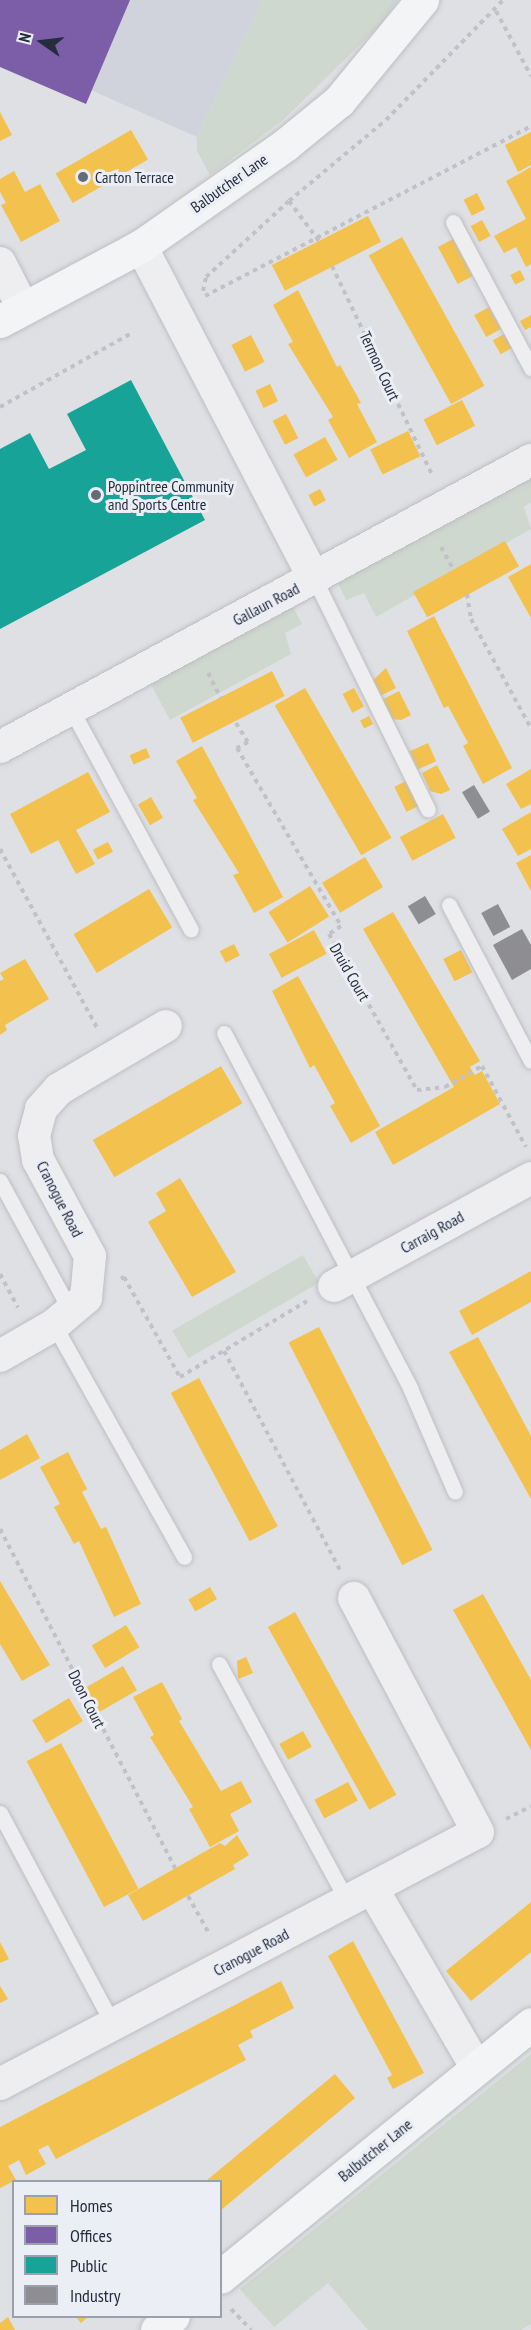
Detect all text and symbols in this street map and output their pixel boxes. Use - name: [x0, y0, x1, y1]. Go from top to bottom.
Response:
- north arrow: [12, 12, 72, 72]
- text: N: [14, 31, 35, 44]
- street label: Balbutcher Lane: [187, 149, 271, 217]
- place label: Carton Terrace: [95, 167, 174, 187]
- marker: Carton Terrace: [76, 170, 90, 184]
- street label: Termon Court: [356, 328, 404, 404]
- place label: Poppintree Community and Sports Centre: [108, 476, 234, 514]
- marker: Poppintree Community and Sports Centre: [89, 488, 103, 502]
- street label: Gallaun Road: [229, 578, 303, 630]
- street label: Druid Court: [326, 940, 374, 1004]
- street label: Cranogue Road: [33, 1158, 87, 1240]
- street label: Carraig Road: [397, 1207, 467, 1257]
- street label: Doon Court: [64, 1667, 110, 1731]
- street label: Cranogue Road: [210, 1924, 292, 1980]
- street label: Balbutcher Lane: [334, 2114, 416, 2186]
- legend: [12, 2180, 222, 2318]
- text: Homes: [70, 2194, 113, 2217]
- text: Offices: [70, 2224, 112, 2247]
- text: Public: [70, 2254, 108, 2277]
- text: Industry: [70, 2284, 120, 2307]

